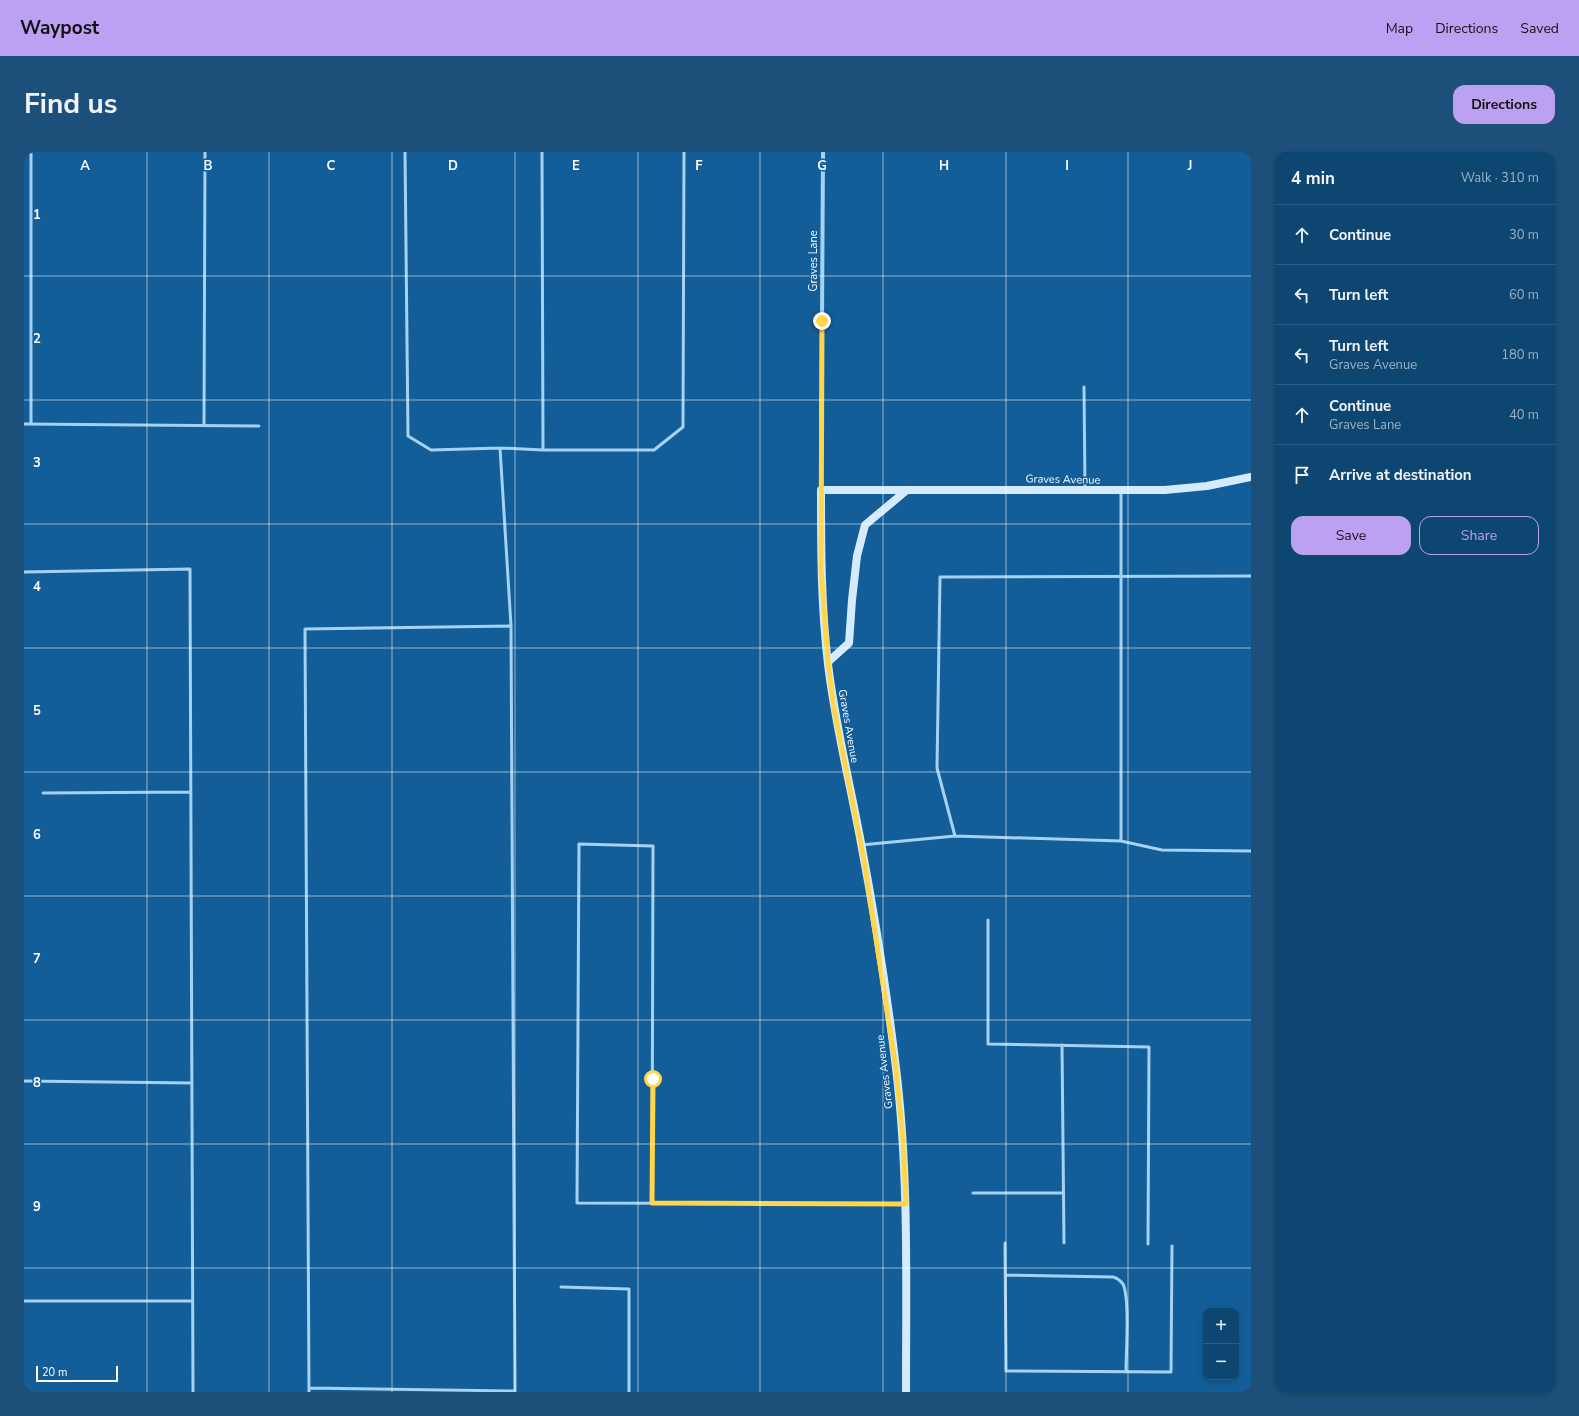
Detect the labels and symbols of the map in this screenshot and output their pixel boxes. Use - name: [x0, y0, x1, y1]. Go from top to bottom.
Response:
- text: A: [80, 157, 90, 175]
- text: B: [204, 157, 213, 175]
- text: C: [327, 157, 336, 175]
- text: D: [448, 157, 458, 175]
- text: E: [572, 157, 580, 175]
- text: F: [695, 157, 703, 175]
- text: G: [817, 157, 827, 175]
- text: H: [939, 157, 949, 175]
- text: I: [1065, 157, 1069, 175]
- text: J: [1187, 157, 1192, 175]
- text: 1: [33, 206, 41, 224]
- street label: Graves Lane: [806, 230, 821, 292]
- route end: [813, 312, 831, 330]
- text: 2: [33, 330, 41, 348]
- text: 3: [33, 454, 41, 472]
- street label: Graves Avenue: [1026, 471, 1101, 488]
- text: 4: [33, 578, 41, 596]
- street label: Graves Avenue: [835, 688, 862, 764]
- text: 5: [33, 702, 41, 720]
- text: 6: [33, 826, 41, 844]
- text: 7: [33, 950, 41, 968]
- street label: Graves Avenue: [872, 1034, 896, 1110]
- route start: [644, 1070, 662, 1088]
- text: 8: [33, 1074, 41, 1092]
- text: 9: [33, 1198, 41, 1216]
- scale bar: [36, 1364, 118, 1383]

